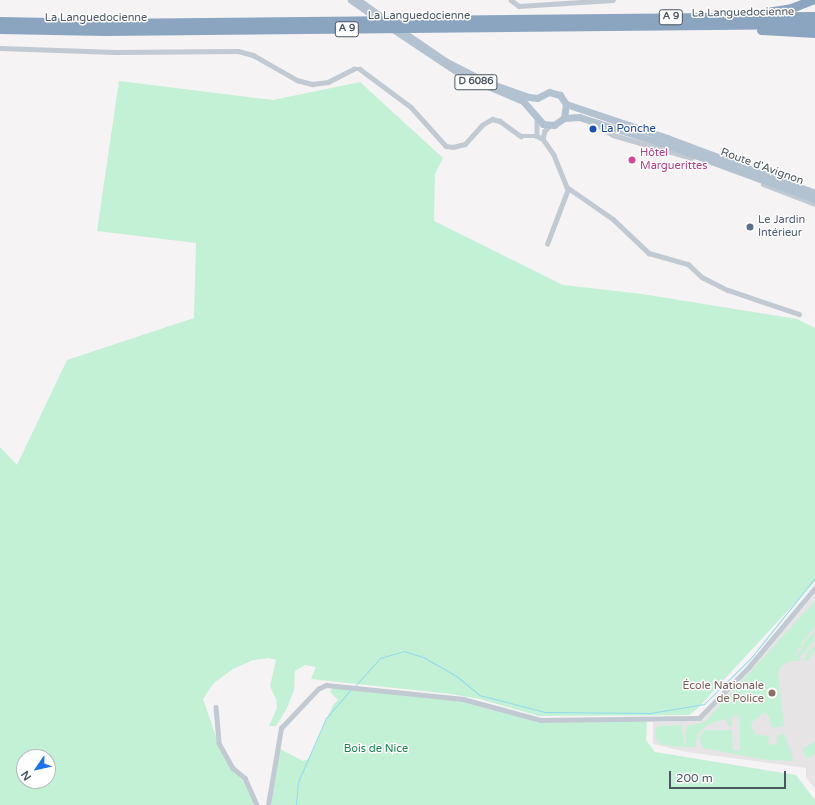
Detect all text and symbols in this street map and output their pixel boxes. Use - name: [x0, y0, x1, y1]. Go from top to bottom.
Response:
- street label: La Languedocienne: [692, 6, 794, 20]
- street label: La Languedocienne: [368, 9, 470, 23]
- road number: A 9: [658, 9, 684, 25]
- street label: La Languedocienne: [45, 11, 147, 25]
- road number: A 9: [334, 21, 360, 37]
- road number: D 6086: [454, 74, 498, 90]
- place label: La Ponche: [601, 122, 656, 136]
- marker: La Ponche: [588, 124, 598, 134]
- street label: Route d'Avignon: [719, 146, 805, 188]
- place label: Hôtel Marguerittes: [640, 147, 708, 173]
- marker: Hôtel Marguerittes: [627, 155, 637, 165]
- place label: Le Jardin Intérieur: [758, 214, 805, 240]
- marker: Le Jardin Intérieur: [745, 222, 755, 232]
- place label: École Nationale de Police: [682, 680, 764, 706]
- marker: École Nationale de Police: [767, 688, 777, 698]
- park label: Bois de Nice: [344, 742, 408, 756]
- north arrow: [16, 749, 56, 789]
- scale bar: [671, 763, 788, 789]
- text: N: [19, 768, 34, 783]
- text: 200 m: [676, 771, 713, 785]

